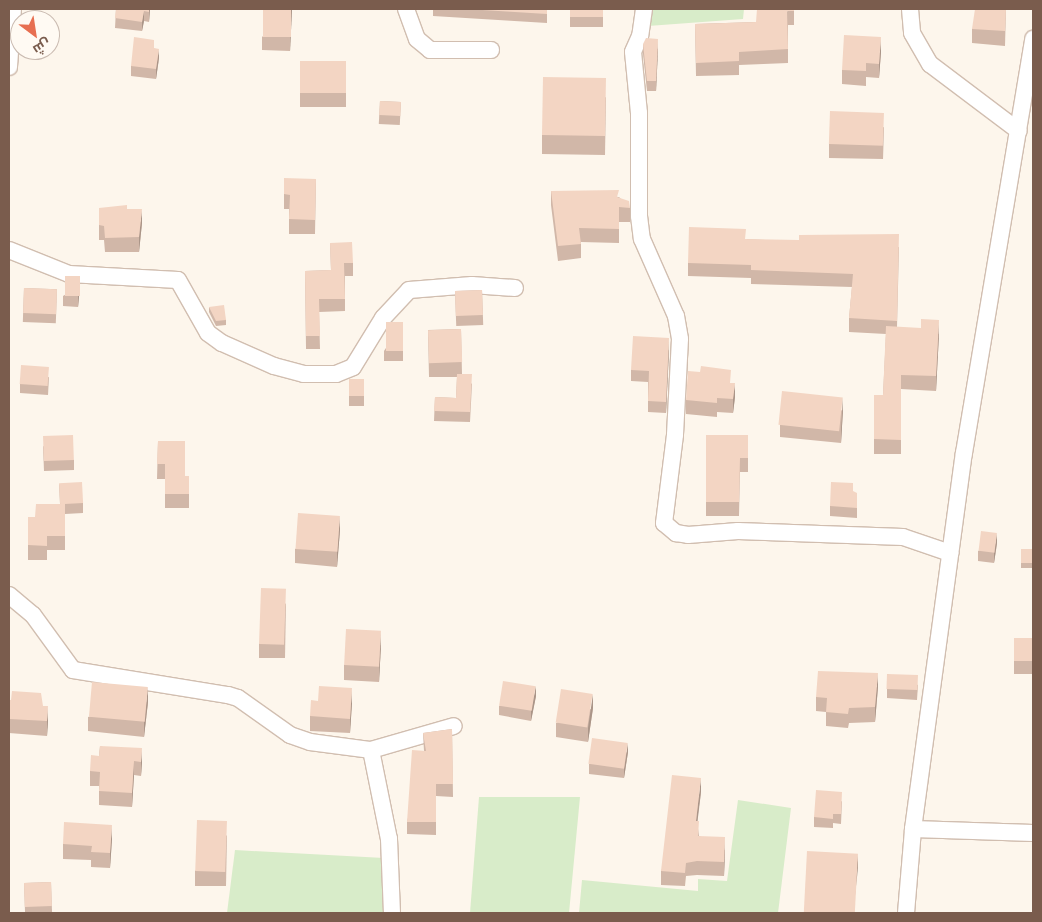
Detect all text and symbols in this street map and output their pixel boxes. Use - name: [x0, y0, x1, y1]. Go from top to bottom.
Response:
- north arrow: [10, 10, 60, 60]
- text: ش: [30, 35, 55, 59]

